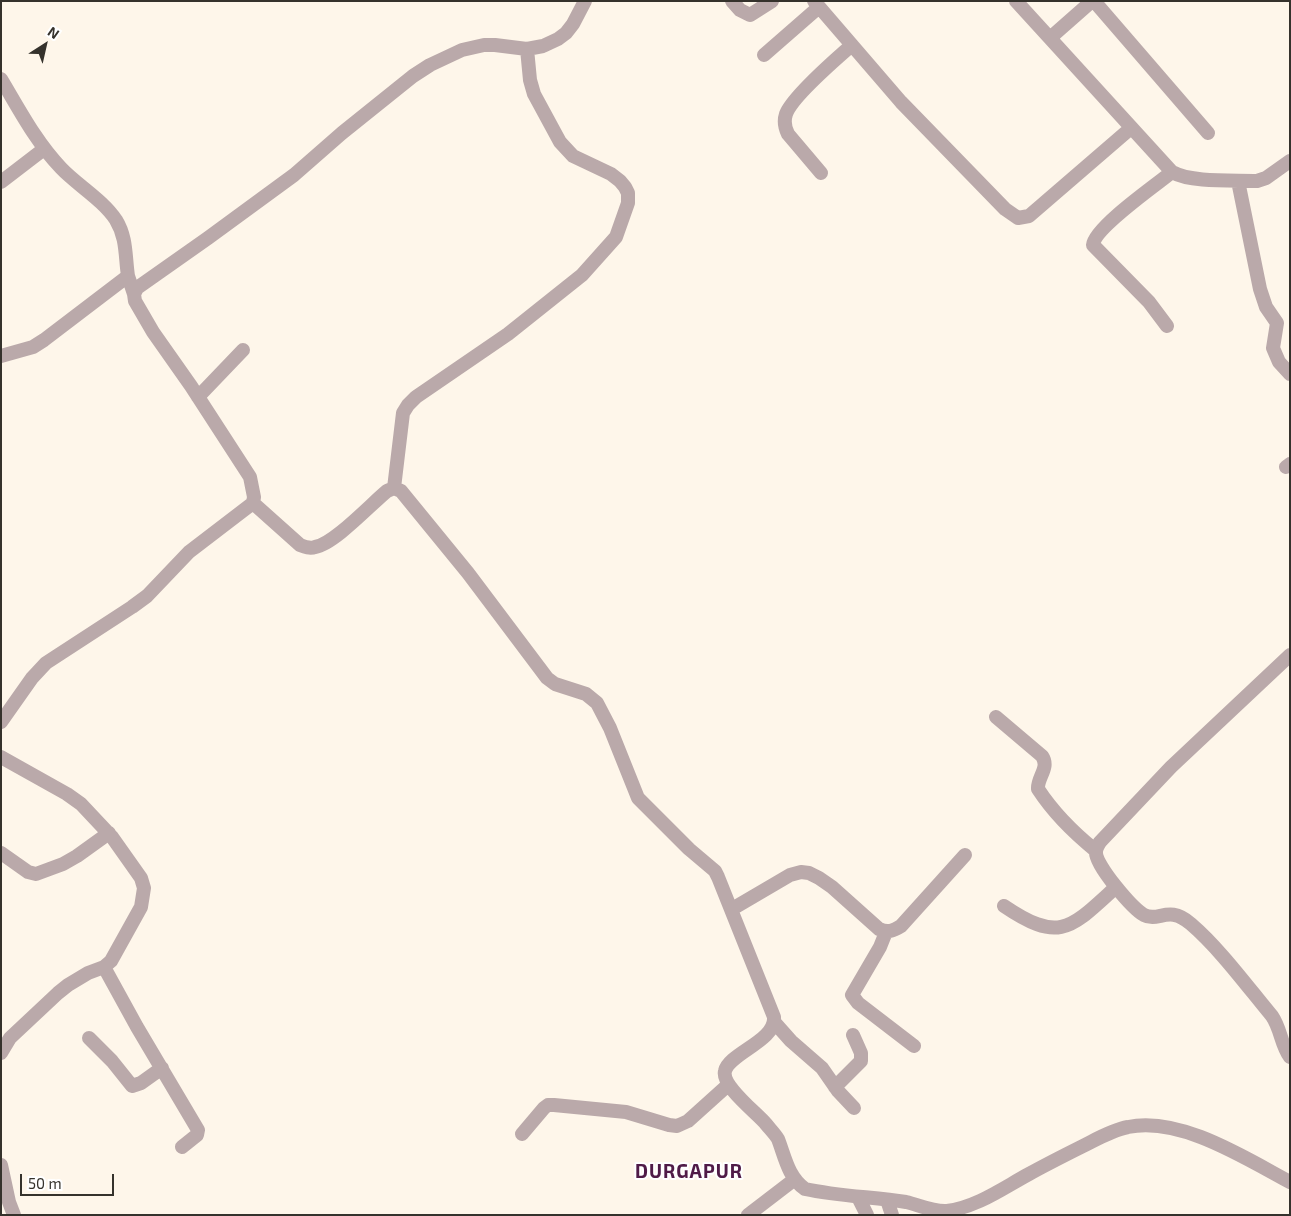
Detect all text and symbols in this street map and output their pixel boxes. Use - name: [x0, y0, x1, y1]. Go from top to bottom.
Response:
- north arrow: [20, 20, 70, 70]
- text: N: [45, 22, 63, 42]
- district label: DURGAPUR: [634, 1161, 744, 1183]
- scale bar: [22, 1164, 116, 1196]
- text: 50 m: [28, 1174, 62, 1192]

